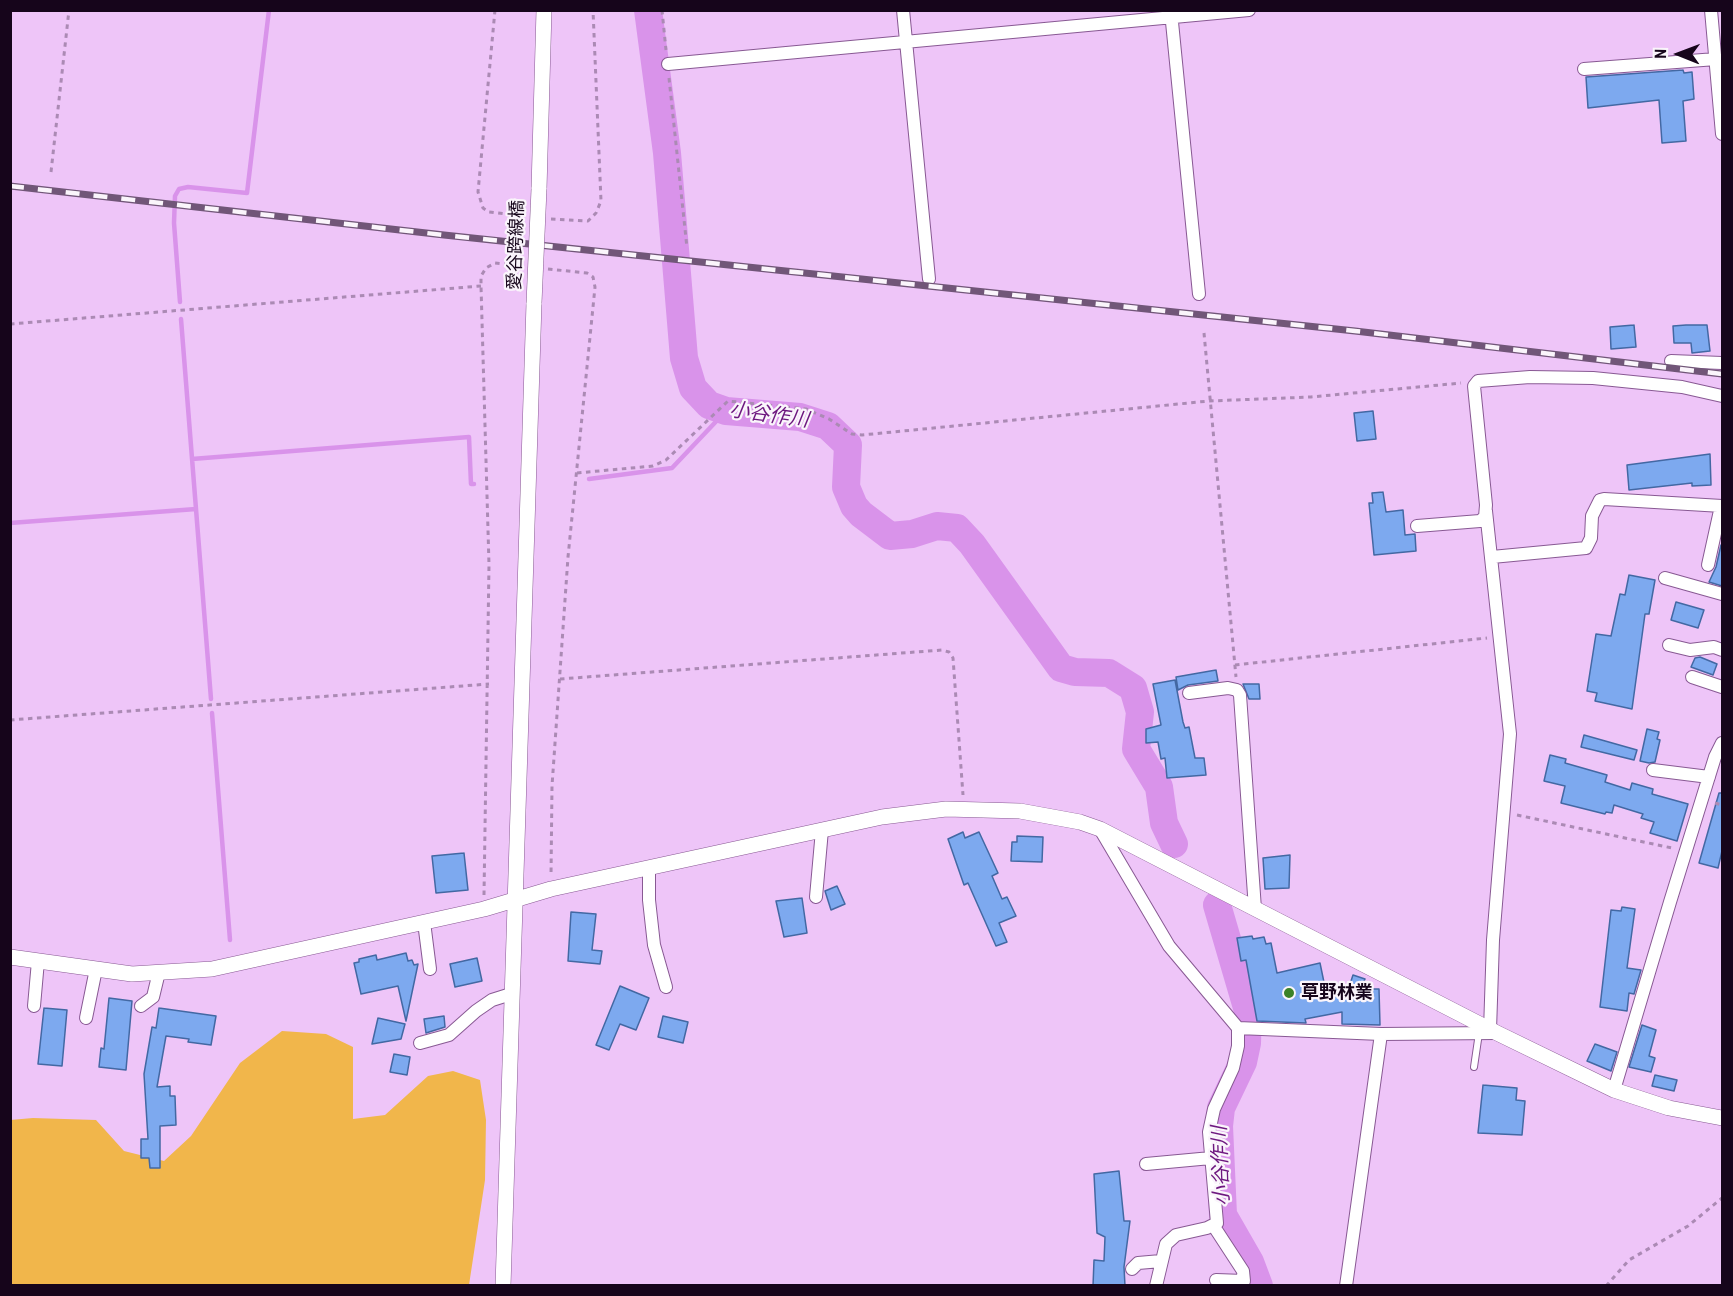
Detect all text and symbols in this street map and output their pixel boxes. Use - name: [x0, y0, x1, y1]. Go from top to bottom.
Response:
- north arrow: [1649, 24, 1709, 84]
- text: N: [1651, 49, 1670, 59]
- street label: 愛谷跨線橋: [505, 200, 529, 290]
- water label: 小谷作川: [728, 399, 810, 433]
- place label: 草野林業: [1301, 982, 1373, 1004]
- marker: 草野林業: [1282, 986, 1296, 1000]
- water label: 小谷作川: [1209, 1126, 1235, 1206]

